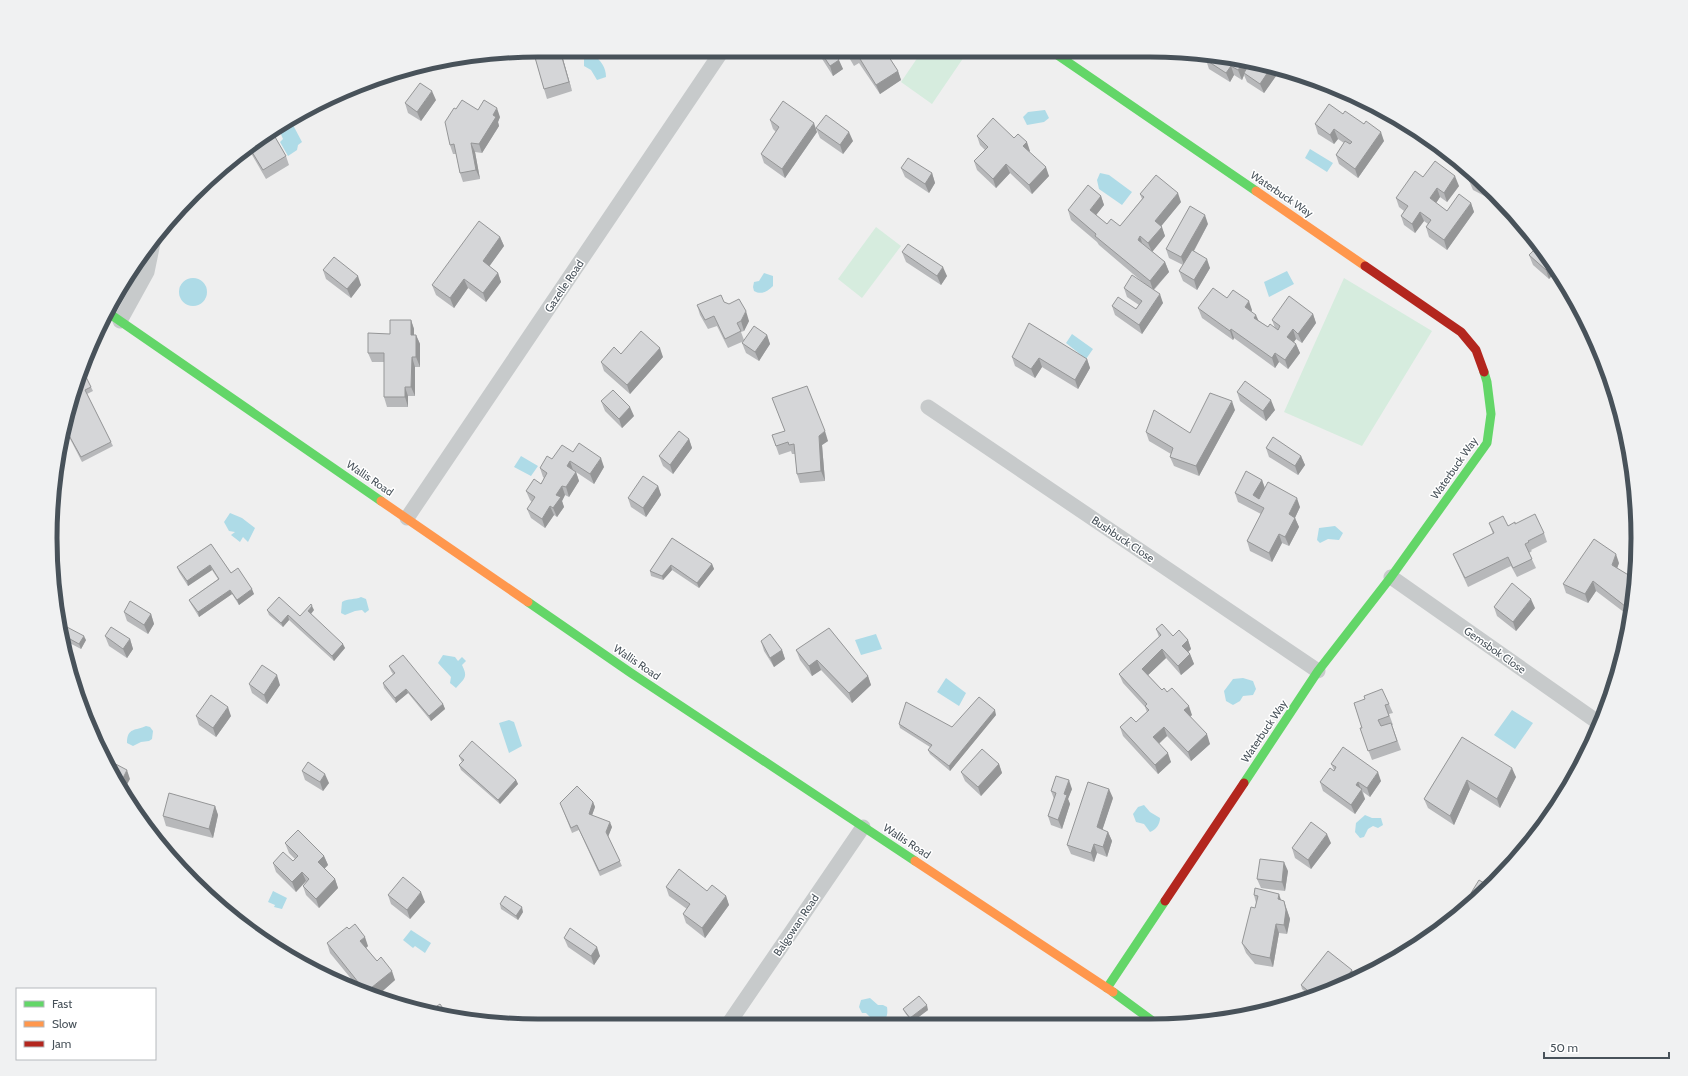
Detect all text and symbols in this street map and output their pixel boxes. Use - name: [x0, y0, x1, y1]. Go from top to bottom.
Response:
- street label: Waterbuck Way: [1248, 168, 1316, 220]
- street label: Gazelle Road: [541, 257, 587, 315]
- street label: Waterbuck Way: [1427, 434, 1481, 502]
- street label: Wallis Road: [344, 457, 396, 499]
- street label: Bushbuck Close: [1089, 513, 1157, 565]
- street label: Gemsbok Close: [1461, 624, 1529, 677]
- street label: Wallis Road: [611, 641, 663, 683]
- street label: Waterbuck Way: [1238, 697, 1290, 765]
- street label: Wallis Road: [881, 821, 933, 861]
- street label: Balgowan Road: [770, 891, 822, 959]
- legend: [16, 988, 156, 1060]
- text: Fast: [52, 996, 72, 1011]
- text: Slow: [52, 1016, 77, 1031]
- scale bar: [1544, 1034, 1669, 1060]
- text: Jam: [51, 1036, 71, 1051]
- text: 50 m: [1550, 1040, 1578, 1055]

